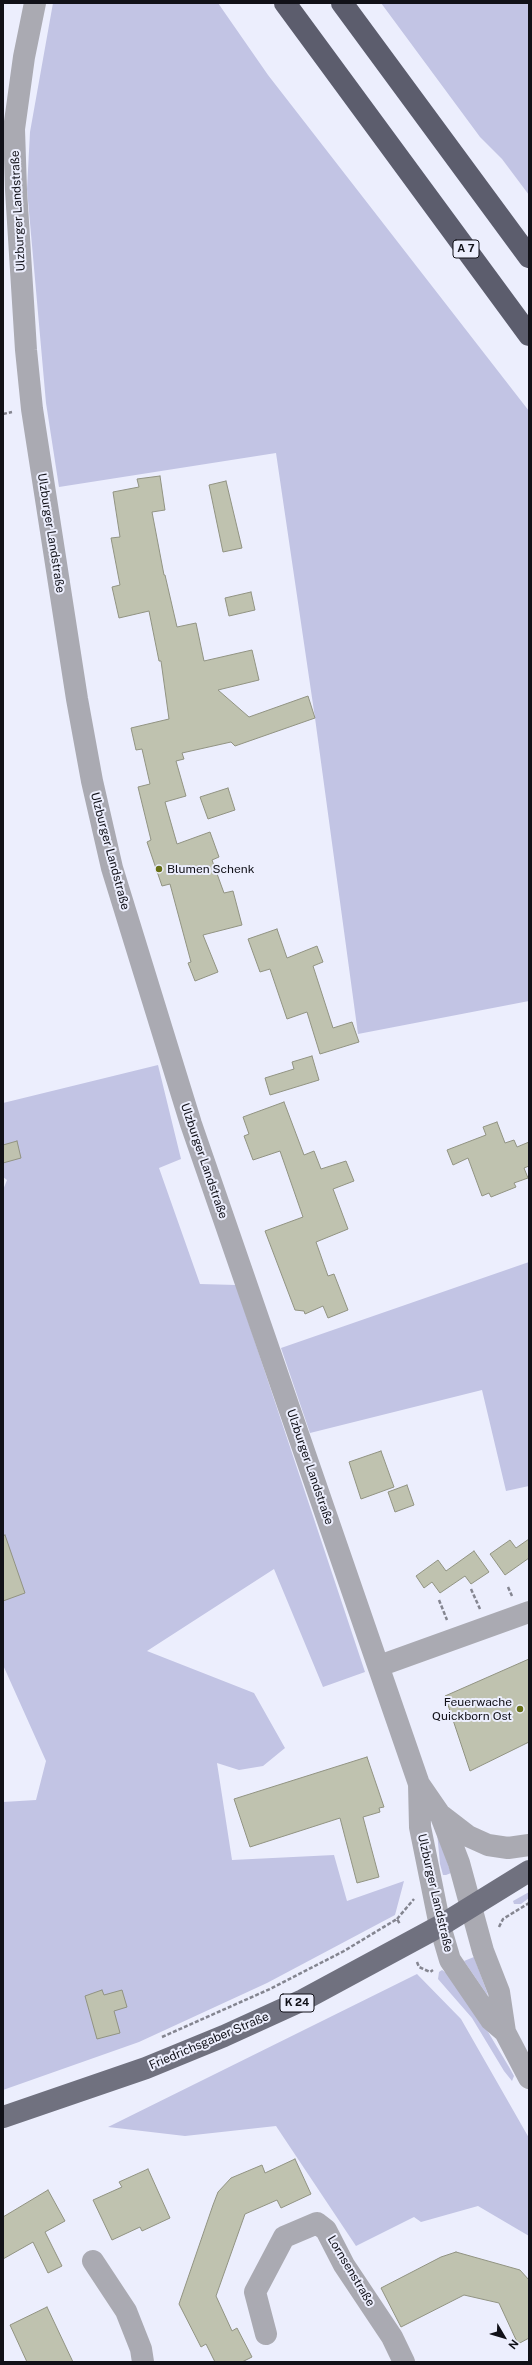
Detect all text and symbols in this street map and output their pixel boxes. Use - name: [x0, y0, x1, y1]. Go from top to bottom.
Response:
- street label: Ulzburger Landstraße: [8, 150, 28, 272]
- road number: A 7: [453, 240, 479, 258]
- street label: Ulzburger Landstraße: [34, 472, 68, 594]
- street label: Ulzburger Landstraße: [87, 791, 133, 911]
- place label: Blumen Schenk: [167, 862, 254, 876]
- marker: Blumen Schenk: [154, 864, 164, 874]
- street label: Ulzburger Landstraße: [177, 1101, 231, 1221]
- street label: Ulzburger Landstraße: [283, 1407, 337, 1527]
- place label: Feuerwache Quickborn Ost: [432, 1695, 512, 1723]
- marker: Feuerwache Quickborn Ost: [515, 1704, 525, 1714]
- street label: Ulzburger Landstraße: [414, 1832, 456, 1954]
- road number: K 24: [280, 1994, 314, 2012]
- street label: Friedrichsgaber Straße: [147, 2009, 271, 2073]
- street label: Lornsenstraße: [324, 2233, 378, 2309]
- north arrow: [484, 2317, 524, 2357]
- text: N: [506, 2337, 521, 2351]

